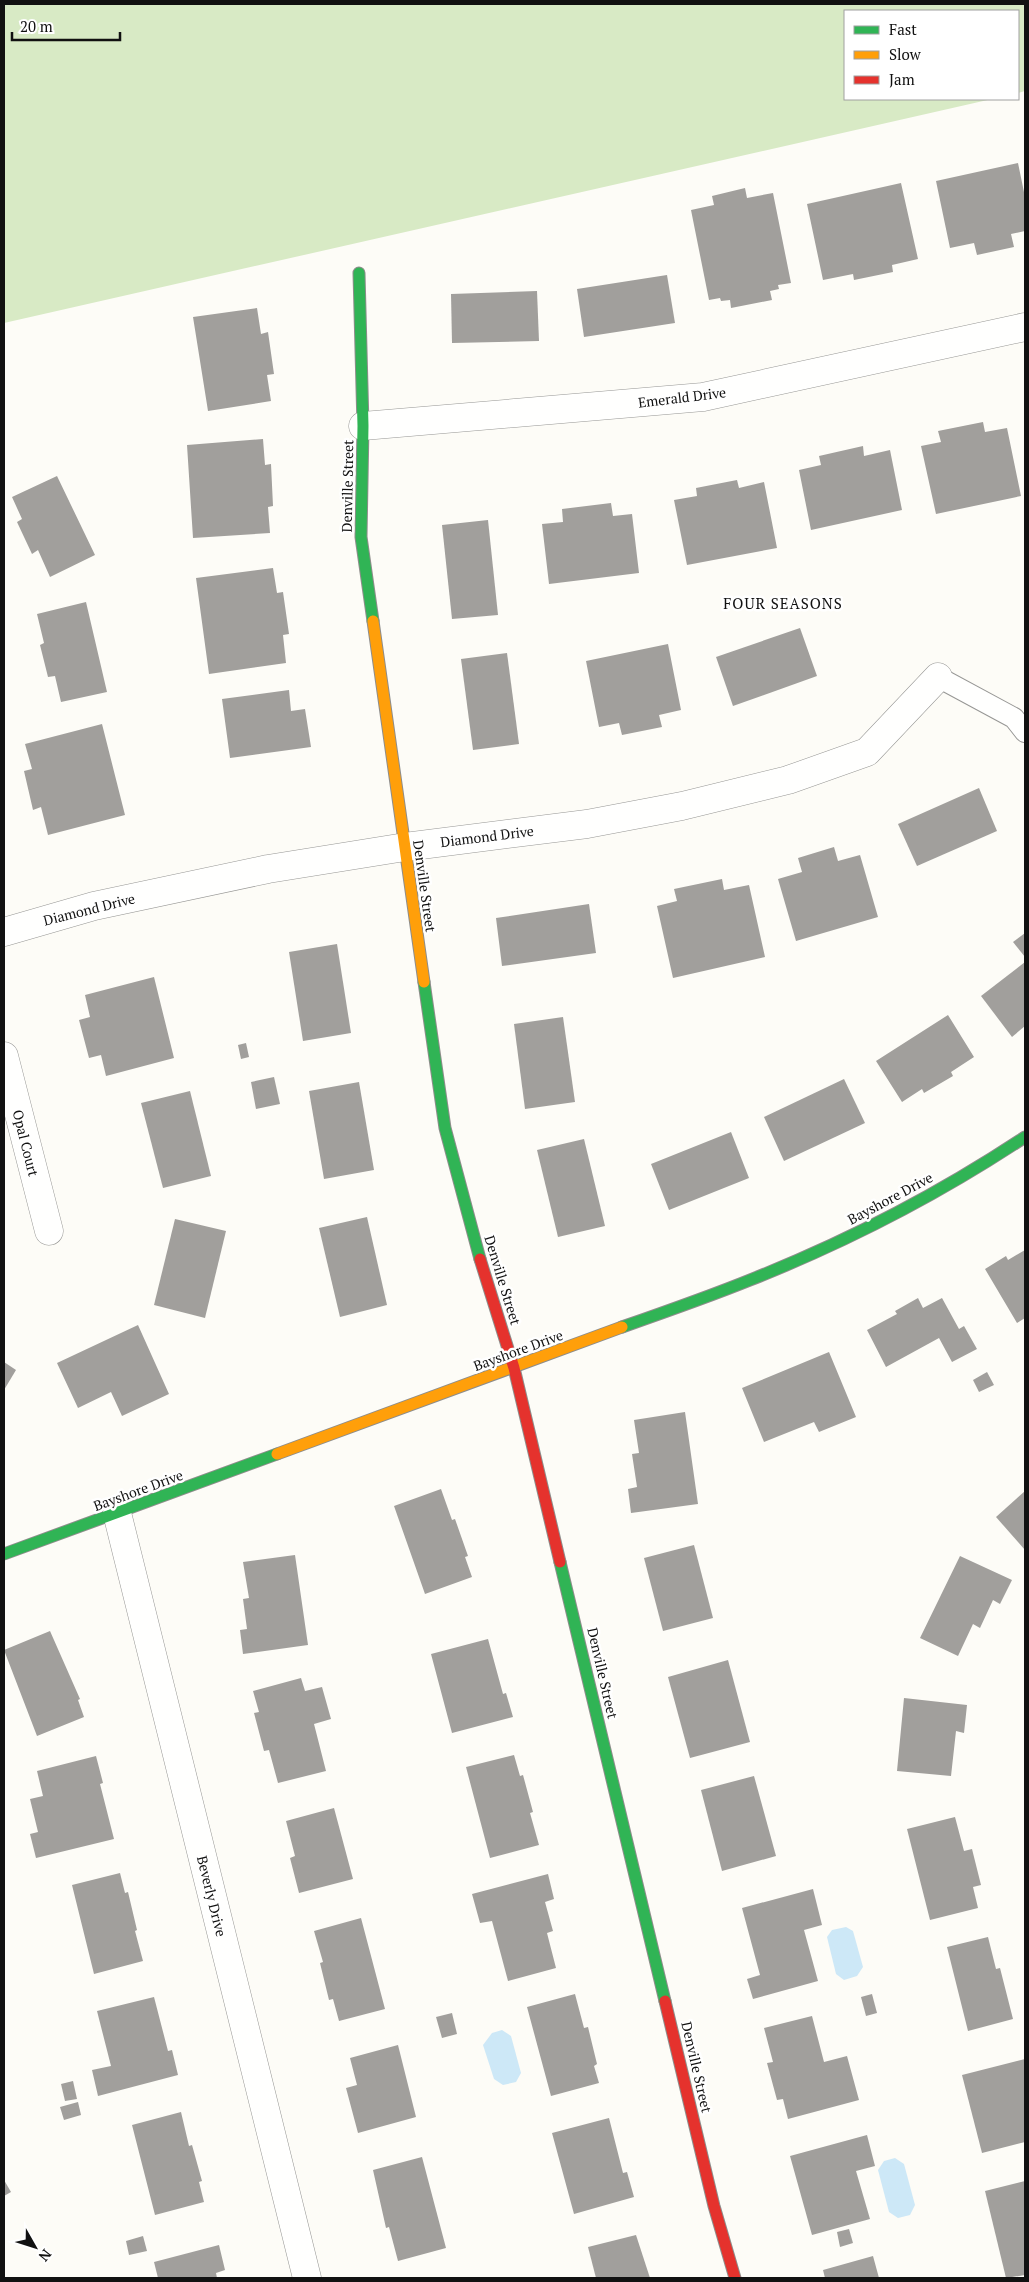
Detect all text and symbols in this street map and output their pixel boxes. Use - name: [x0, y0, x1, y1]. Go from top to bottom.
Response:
- scale bar: [12, 10, 120, 42]
- legend: [844, 10, 1019, 100]
- text: 20 m: [20, 16, 53, 36]
- text: Fast: [889, 19, 917, 39]
- text: Slow: [889, 44, 922, 64]
- text: Jam: [889, 69, 915, 89]
- street label: Emerald Drive: [637, 382, 727, 412]
- street label: Denville Street: [337, 439, 357, 533]
- district label: FOUR SEASONS: [723, 593, 843, 613]
- street label: Diamond Drive: [439, 821, 535, 851]
- street label: Denville Street: [409, 839, 441, 934]
- street label: Diamond Drive: [41, 888, 137, 930]
- street label: Opal Court: [9, 1108, 44, 1179]
- street label: Bayshore Drive: [844, 1168, 936, 1228]
- street label: Denville Street: [480, 1233, 526, 1328]
- street label: Bayshore Drive: [471, 1325, 565, 1375]
- street label: Bayshore Drive: [91, 1465, 185, 1515]
- street label: Denville Street: [583, 1626, 623, 1721]
- street label: Beverly Drive: [193, 1854, 231, 1938]
- street label: Denville Street: [677, 2020, 717, 2115]
- north arrow: [10, 2222, 60, 2272]
- text: N: [35, 2245, 56, 2266]

